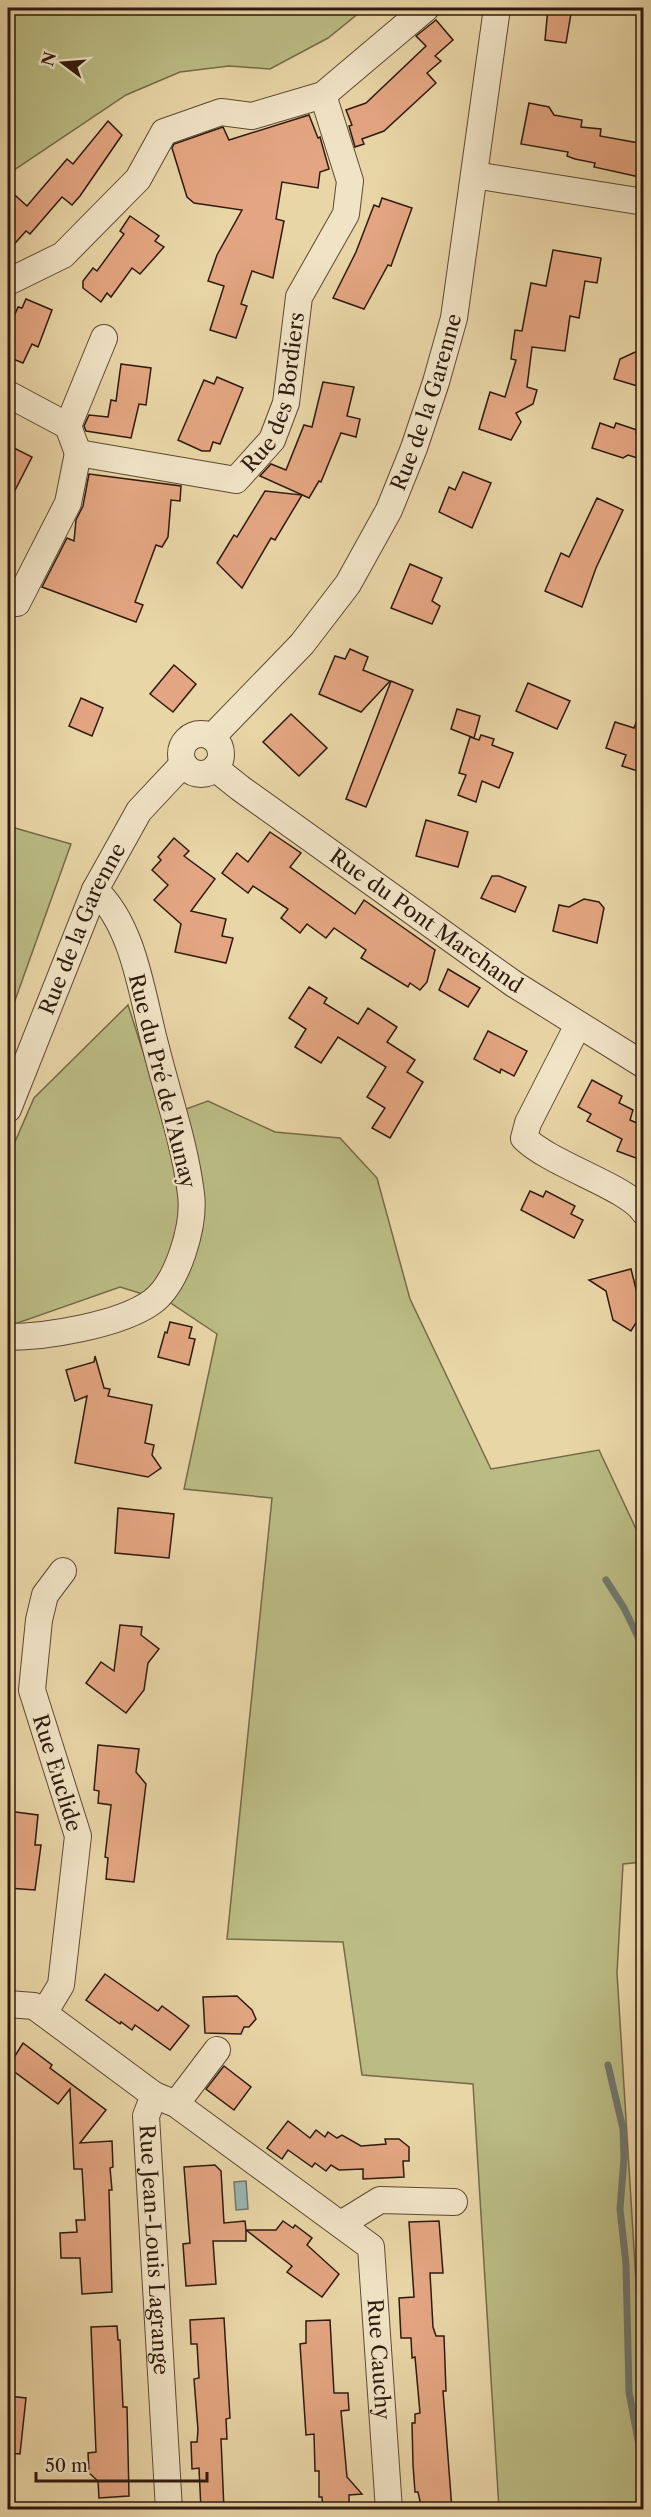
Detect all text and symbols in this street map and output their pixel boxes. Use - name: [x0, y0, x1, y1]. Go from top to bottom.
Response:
- north arrow: [33, 33, 93, 93]
- text: N: [37, 49, 60, 68]
- street label: Rue des Bordiers: [236, 311, 309, 477]
- street label: Rue de la Garenne: [385, 311, 467, 494]
- street label: Rue de la Garenne: [34, 838, 131, 1018]
- street label: Rue du Pont Marchand: [325, 843, 528, 998]
- street label: Rue du Pré de l'Aunay: [124, 971, 201, 1191]
- street label: Rue Euclide: [28, 1711, 87, 1834]
- street label: Rue Jean-Louis Lagrange: [135, 2124, 174, 2376]
- street label: Rue Cauchy: [363, 2298, 396, 2421]
- scale bar: [36, 2445, 207, 2483]
- text: 50 m: [45, 2455, 88, 2477]

